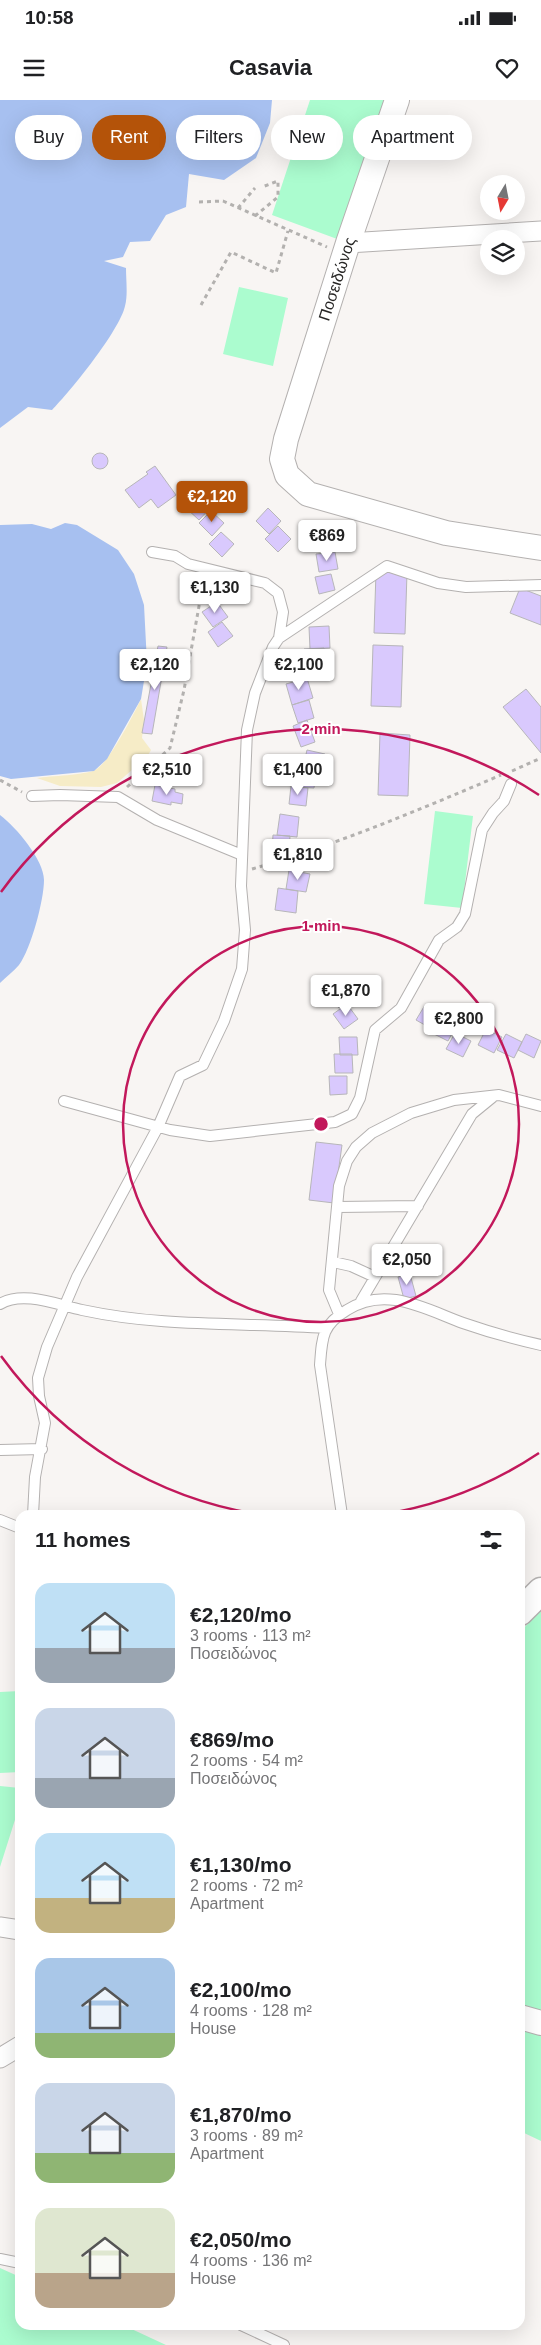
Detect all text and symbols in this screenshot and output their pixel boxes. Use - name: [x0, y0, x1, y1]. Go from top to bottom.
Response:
- text: 10:58: [25, 7, 74, 28]
- icon: menu: [20, 54, 48, 82]
- icon: heart: [493, 54, 521, 82]
- text: Casavia: [229, 55, 312, 80]
- chip: Buy: [15, 115, 82, 160]
- chip: Rent: [92, 115, 166, 160]
- chip: Filters: [176, 115, 261, 160]
- chip: New: [271, 115, 343, 160]
- chip: Apartment: [353, 115, 472, 160]
- north arrow: [480, 175, 525, 220]
- map controls: [480, 175, 525, 275]
- button: layers: [480, 230, 525, 275]
- street label: Ποσειδώνος: [315, 235, 359, 323]
- pin: €2,120: [171, 480, 253, 523]
- text: €2,120: [188, 488, 236, 505]
- pin: €869: [297, 520, 357, 562]
- text: €869: [309, 527, 345, 544]
- pin: €1,130: [174, 572, 256, 614]
- text: €1,130: [191, 579, 239, 596]
- pin: €2,120: [114, 648, 196, 691]
- pin: €2,100: [258, 648, 340, 691]
- text: €2,120: [131, 656, 179, 673]
- text: €2,100: [275, 656, 323, 673]
- text: 2 min: [301, 720, 341, 737]
- pin: €2,510: [126, 754, 208, 796]
- pin: €1,400: [257, 754, 339, 796]
- text: €2,510: [143, 761, 191, 778]
- text: €1,400: [274, 761, 322, 778]
- pin: €1,810: [257, 838, 339, 881]
- text: €1,810: [274, 846, 322, 863]
- text: 1 min: [301, 917, 341, 934]
- pin: €1,870: [305, 974, 387, 1017]
- text: €1,870: [322, 982, 370, 999]
- pin: €2,800: [418, 1002, 500, 1045]
- text: €2,800: [435, 1010, 483, 1027]
- centre of rings: [312, 1115, 330, 1133]
- pin: €2,050: [366, 1244, 448, 1286]
- text: €2,050: [383, 1251, 431, 1268]
- icon: filters: [477, 1526, 505, 1554]
- text: 11 homes: [35, 1528, 131, 1551]
- icon: home: [75, 1603, 135, 1663]
- text: €2,120/mo: [190, 1603, 292, 1626]
- text: 3 rooms · 113 m²: [190, 1627, 311, 1644]
- text: Ποσειδώνος: [190, 1645, 277, 1662]
- icon: home: [75, 1728, 135, 1788]
- text: €869/mo: [190, 1728, 274, 1751]
- text: 2 rooms · 54 m²: [190, 1752, 303, 1769]
- text: Ποσειδώνος: [190, 1770, 277, 1787]
- icon: home: [75, 1853, 135, 1913]
- text: €1,130/mo: [190, 1853, 292, 1876]
- text: 2 rooms · 72 m²: [190, 1877, 303, 1894]
- text: Apartment: [190, 1895, 264, 1912]
- icon: home: [75, 1978, 135, 2038]
- text: €2,100/mo: [190, 1978, 292, 2001]
- text: 4 rooms · 128 m²: [190, 2002, 312, 2019]
- text: House: [190, 2020, 236, 2037]
- icon: home: [75, 2103, 135, 2163]
- text: €1,870/mo: [190, 2103, 292, 2126]
- text: 3 rooms · 89 m²: [190, 2127, 303, 2144]
- text: Apartment: [190, 2145, 264, 2162]
- icon: home: [75, 2228, 135, 2288]
- text: €2,050/mo: [190, 2228, 292, 2251]
- text: 4 rooms · 136 m²: [190, 2252, 312, 2269]
- text: House: [190, 2270, 236, 2287]

